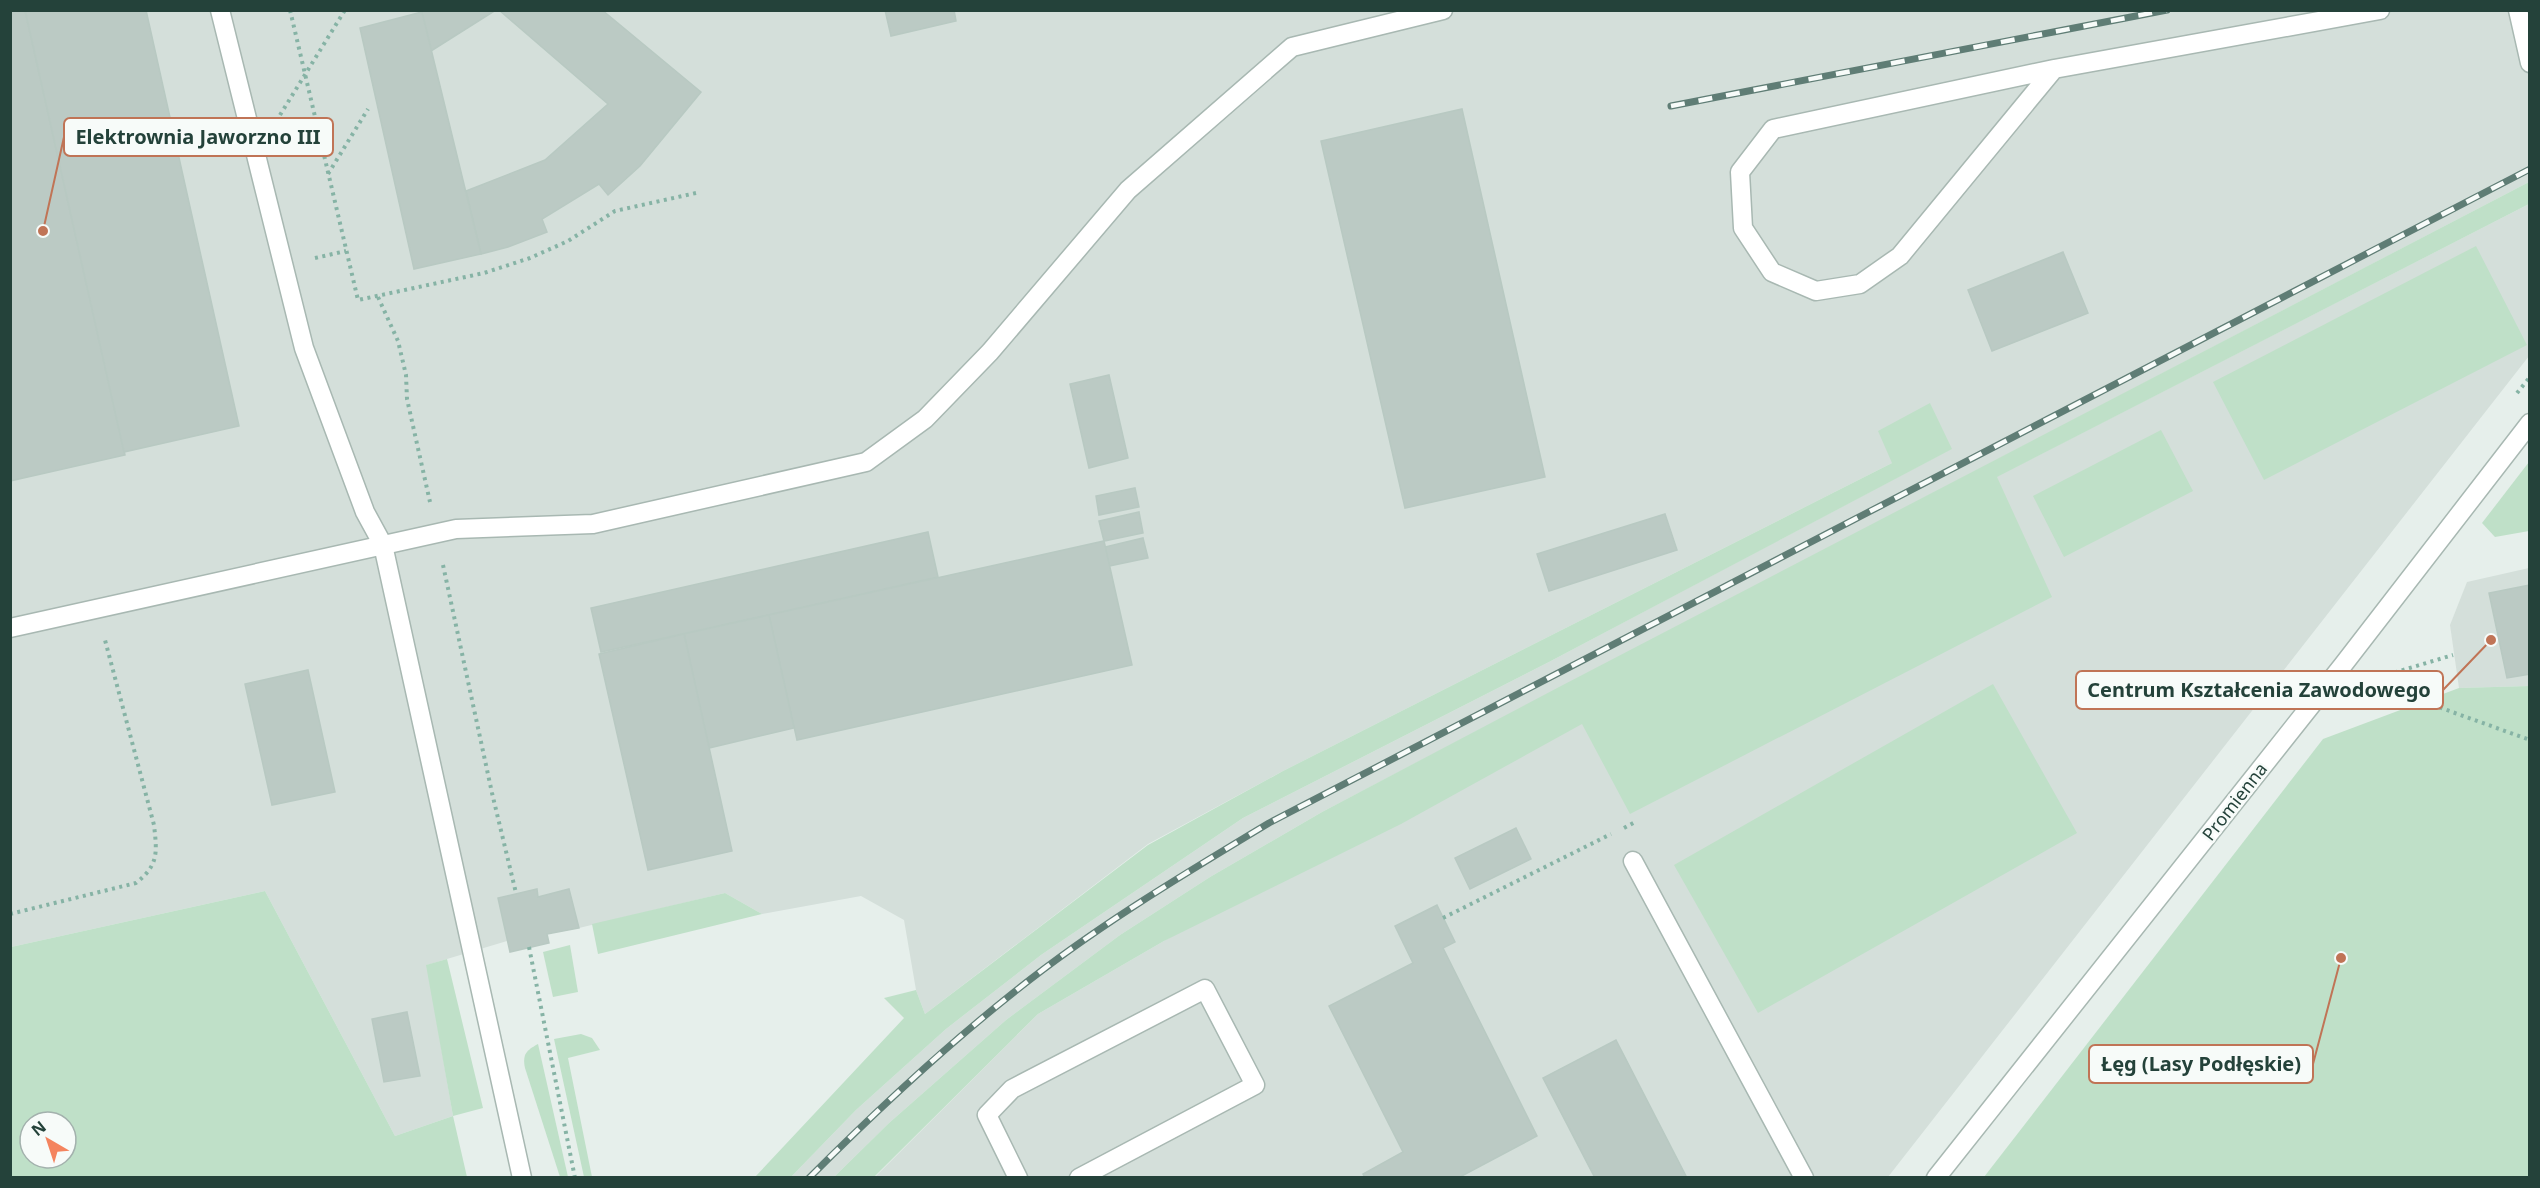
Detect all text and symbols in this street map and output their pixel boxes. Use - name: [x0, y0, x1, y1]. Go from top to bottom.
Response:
- callout: Elektrownia Jaworzno III: [64, 118, 333, 156]
- text: Elektrownia Jaworzno III: [75, 123, 321, 150]
- callout: Centrum Kształcenia Zawodowego: [2076, 671, 2443, 709]
- text: Centrum Kształcenia Zawodowego: [2087, 676, 2431, 703]
- street label: Promienna: [2196, 757, 2272, 845]
- callout: Łęg (Lasy Podłęskie): [2089, 1045, 2313, 1083]
- text: Łęg (Lasy Podłęskie): [2101, 1050, 2301, 1077]
- north arrow: [18, 1110, 78, 1170]
- text: N: [27, 1116, 51, 1141]

